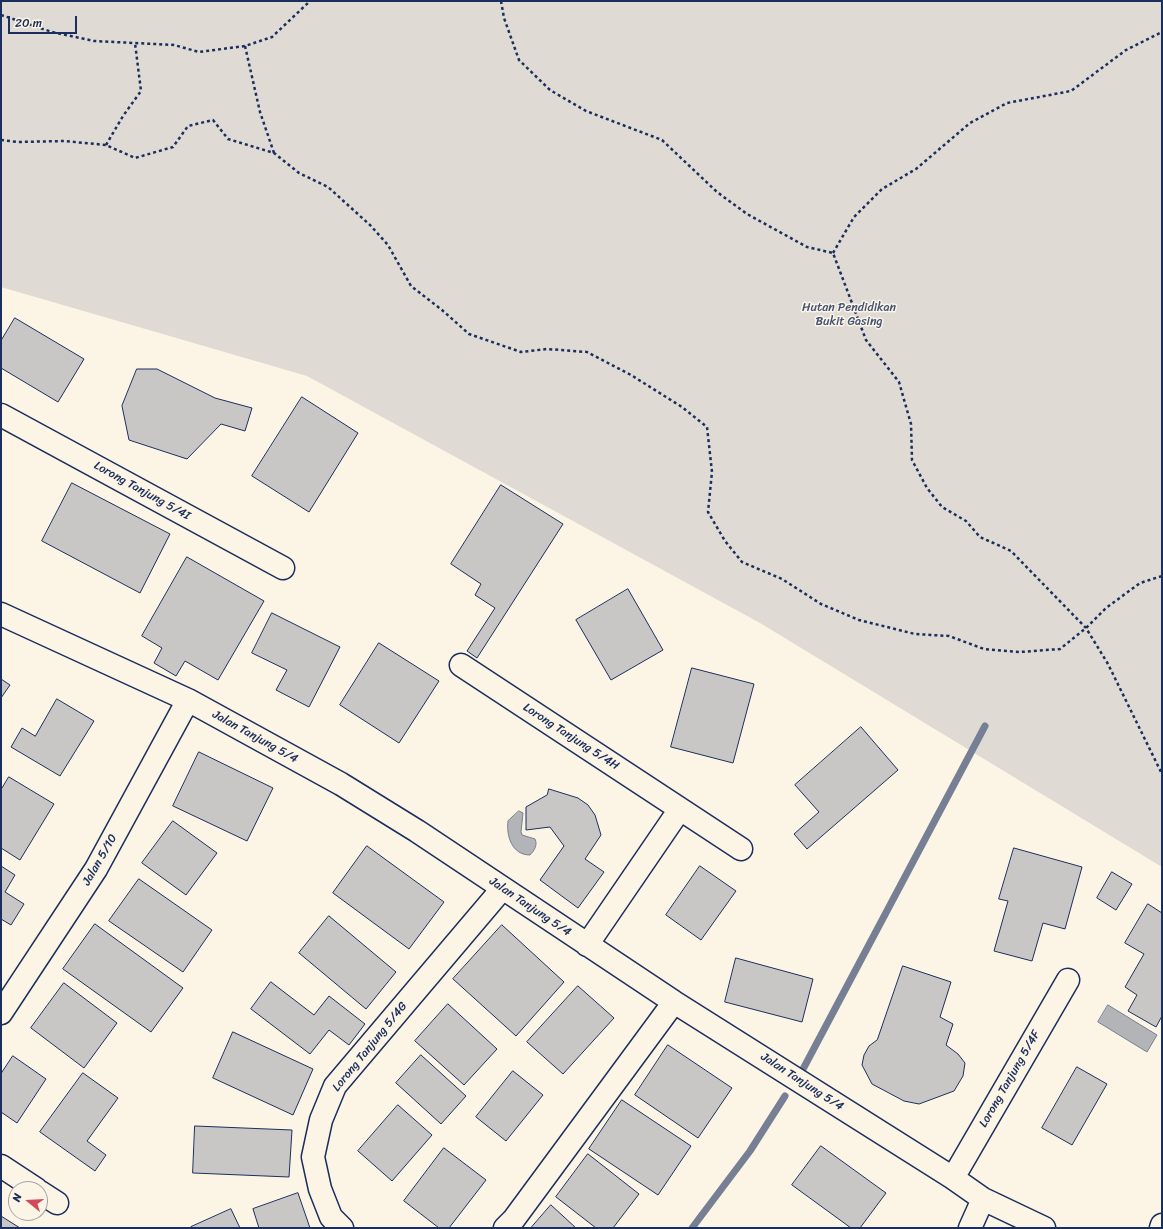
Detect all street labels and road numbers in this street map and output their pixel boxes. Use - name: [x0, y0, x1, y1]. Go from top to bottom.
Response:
- street label: Lorong Tanjung 5/4I: [91, 459, 193, 523]
- street label: Lorong Tanjung 5/4H: [520, 701, 622, 773]
- street label: Jalan Tanjung 5/4: [210, 708, 300, 766]
- street label: Jalan 5/10: [80, 832, 120, 888]
- street label: Jalan Tanjung 5/4: [486, 874, 574, 940]
- street label: Lorong Tanjung 5/4G: [330, 999, 410, 1095]
- street label: Lorong Tanjung 5/4F: [976, 1028, 1044, 1130]
- street label: Jalan Tanjung 5/4: [758, 1050, 846, 1114]

